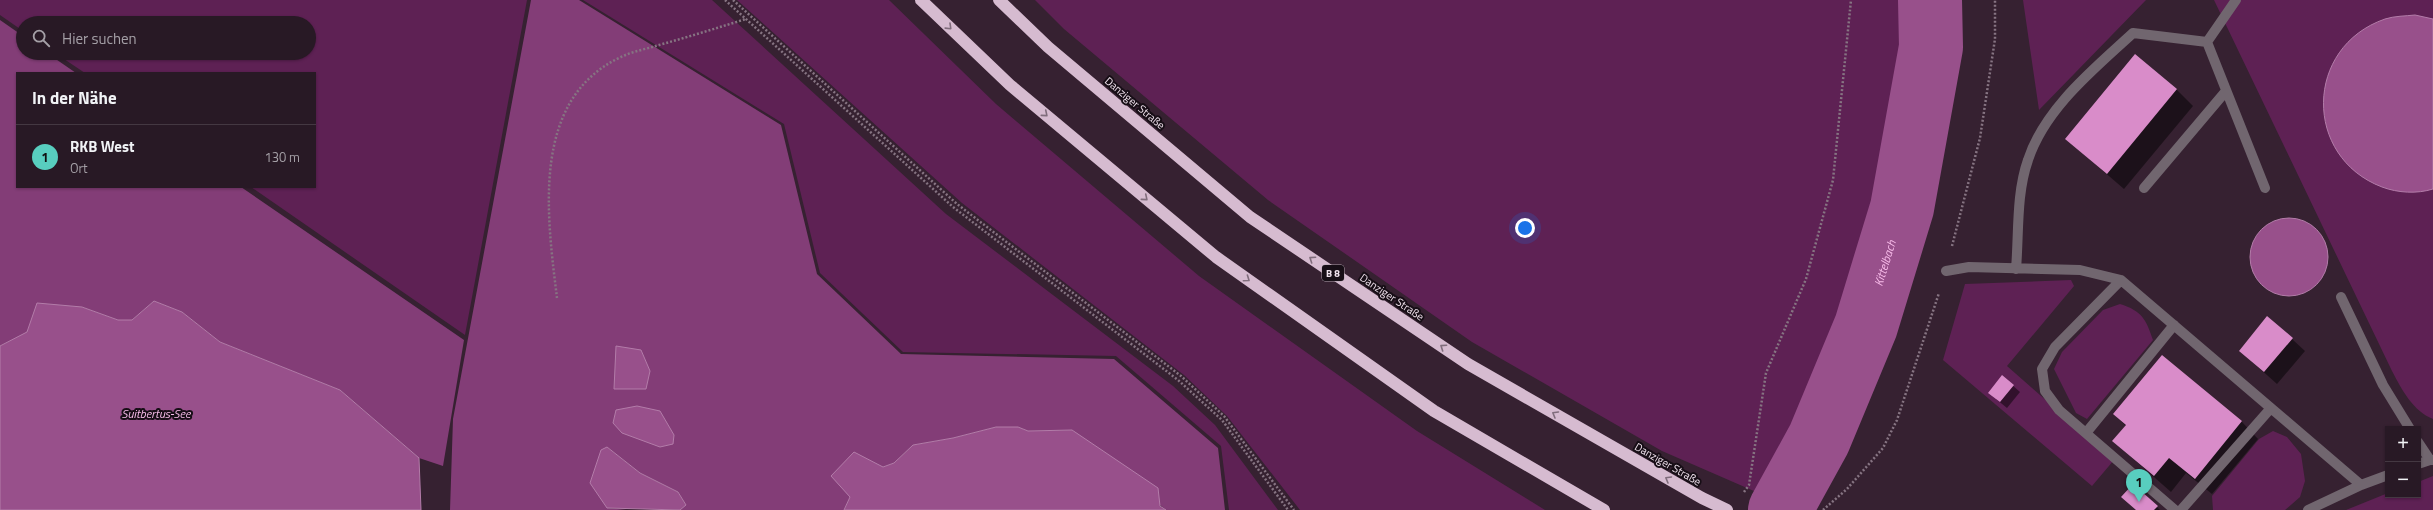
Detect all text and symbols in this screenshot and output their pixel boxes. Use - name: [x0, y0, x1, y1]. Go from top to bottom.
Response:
- search box: [16, 16, 316, 60]
- one-way arrow: [945, 22, 952, 29]
- icon: search: [30, 27, 52, 49]
- text: Hier suchen: [62, 27, 137, 50]
- street label: Danziger Straße: [1101, 73, 1169, 133]
- text: In der Nähe: [32, 85, 117, 111]
- one-way arrow: [1041, 110, 1048, 117]
- text: RKB West: [70, 135, 135, 158]
- text: 1: [41, 147, 49, 167]
- text: 130 m: [264, 147, 300, 167]
- text: Ort: [70, 158, 88, 178]
- one-way arrow: [1141, 193, 1148, 200]
- your location: [1515, 218, 1535, 238]
- water label: Kittelbach: [1869, 237, 1901, 289]
- one-way arrow: [1310, 257, 1317, 264]
- road number: B 8: [1322, 265, 1344, 281]
- street label: Danziger Straße: [1357, 270, 1428, 325]
- one-way arrow: [1243, 274, 1250, 282]
- one-way arrow: [1441, 345, 1448, 352]
- water label: Suitbertus-See: [121, 404, 192, 423]
- one-way arrow: [1552, 411, 1559, 418]
- map controls: [2385, 426, 2421, 498]
- button: +: [2385, 426, 2421, 462]
- street label: Danziger Straße: [1632, 439, 1705, 490]
- button: −: [2385, 462, 2421, 498]
- pin: 1: [2126, 469, 2152, 502]
- one-way arrow: [1665, 476, 1672, 483]

